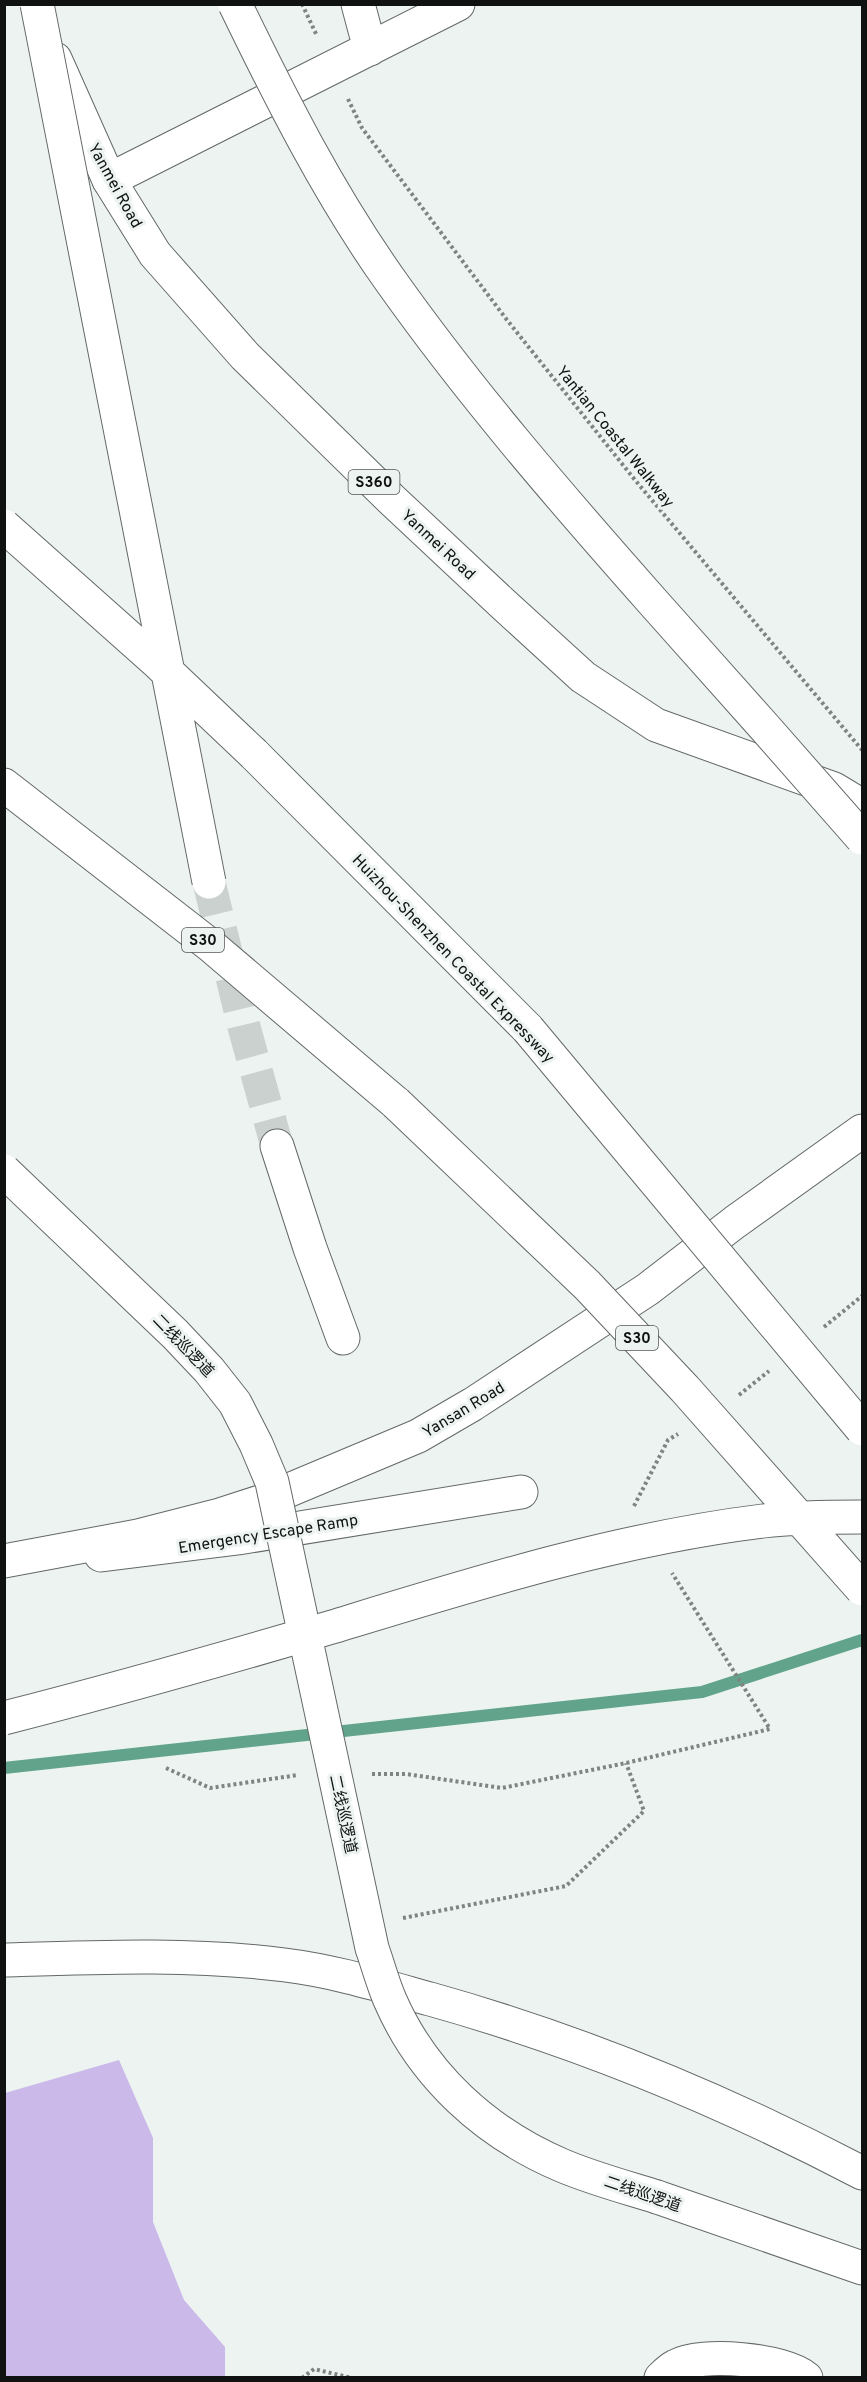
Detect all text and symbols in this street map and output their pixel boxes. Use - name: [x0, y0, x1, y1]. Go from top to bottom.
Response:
- street label: Yanmei Road: [83, 140, 146, 232]
- street label: Yantian Coastal Walkway: [551, 362, 678, 512]
- road number: S360: [348, 470, 400, 494]
- street label: Yanmei Road: [396, 506, 479, 585]
- street label: Huizhou-Shenzhen Coastal Expressway: [347, 851, 558, 1068]
- road number: S30: [182, 928, 224, 952]
- street label: 二线巡逻道: [148, 1311, 218, 1382]
- road number: S30: [616, 1326, 658, 1350]
- street label: Yansan Road: [419, 1378, 509, 1443]
- street label: Emergency Escape Ramp: [177, 1511, 360, 1559]
- street label: 二线巡逻道: [324, 1773, 360, 1856]
- street label: 二线巡逻道: [601, 2172, 683, 2217]

